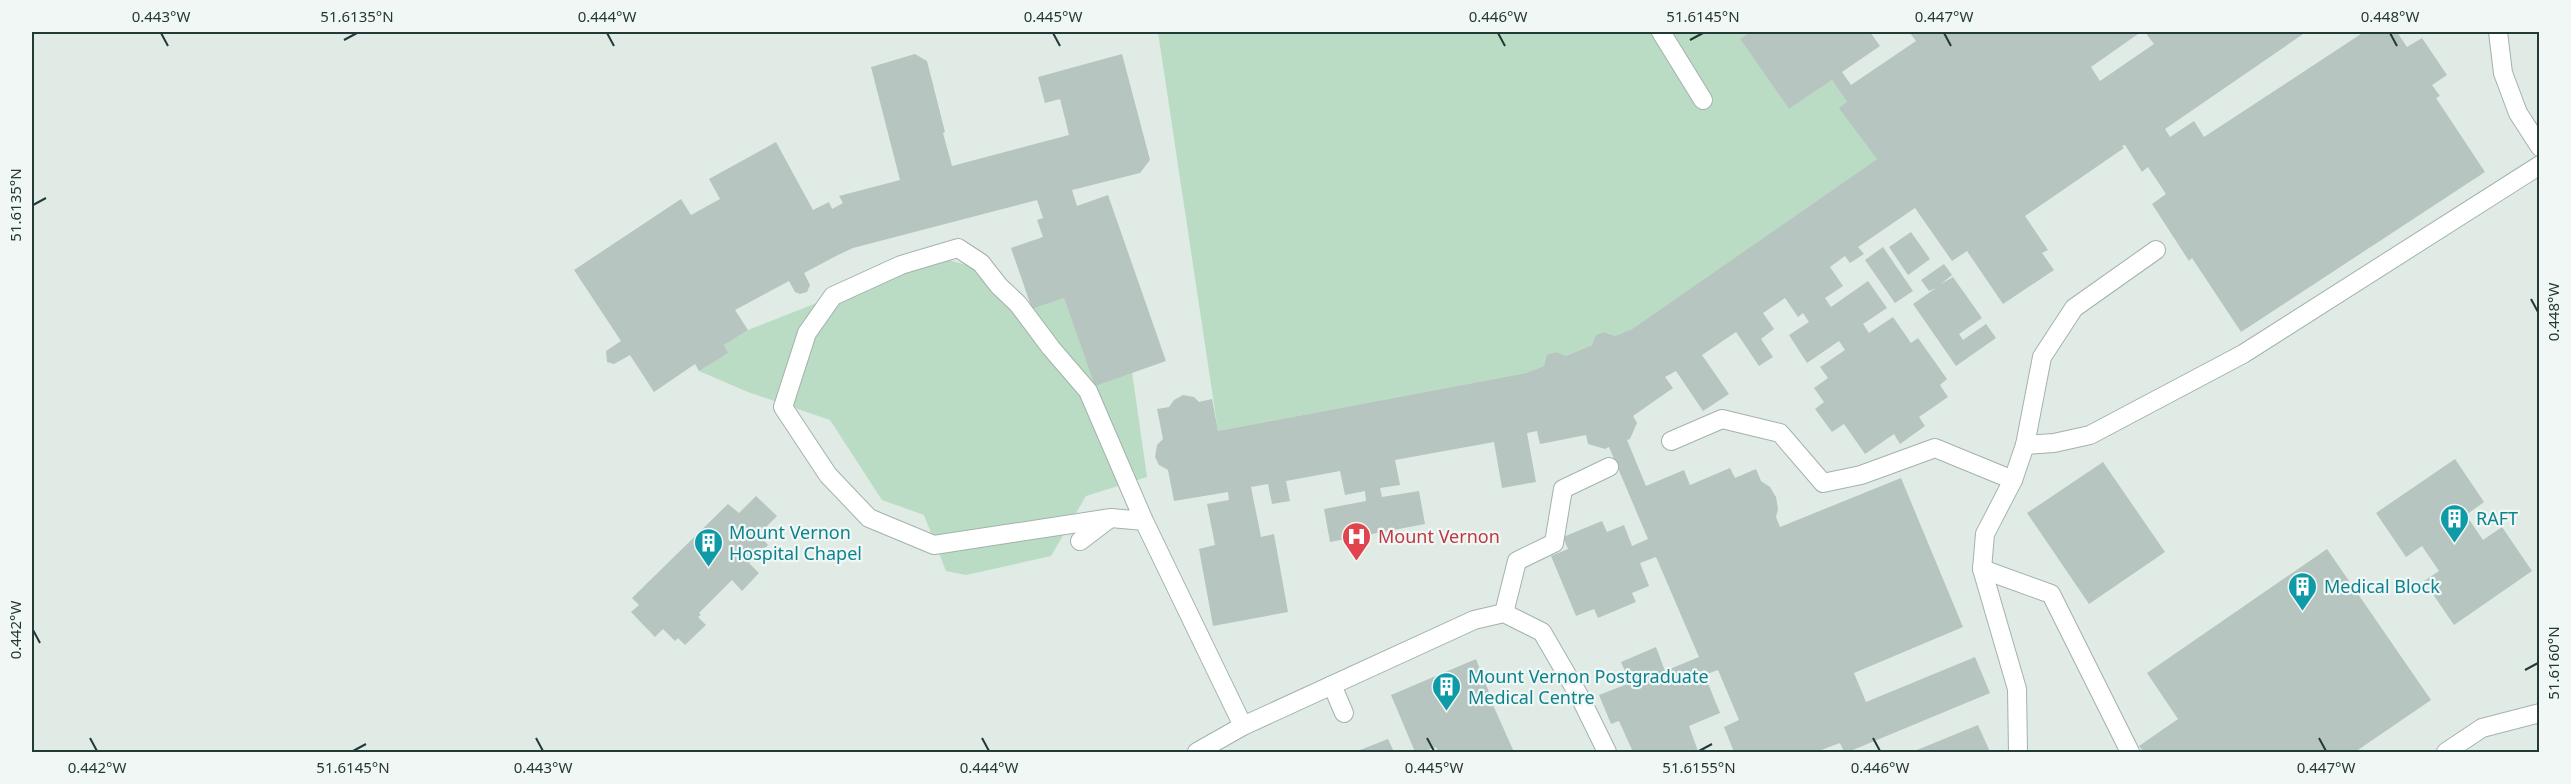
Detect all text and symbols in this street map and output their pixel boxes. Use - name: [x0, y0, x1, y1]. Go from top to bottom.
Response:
- text: 0.443°W: [132, 6, 190, 26]
- text: 51.6135°N: [320, 6, 394, 26]
- text: 0.444°W: [578, 6, 636, 26]
- text: 0.445°W: [1024, 6, 1082, 26]
- text: 0.446°W: [1469, 6, 1527, 26]
- text: 51.6145°N: [1666, 6, 1740, 26]
- text: 0.447°W: [1915, 6, 1973, 26]
- text: 0.448°W: [2361, 6, 2419, 26]
- text: 51.6135°N: [5, 168, 25, 242]
- text: 0.448°W: [2543, 283, 2563, 341]
- building icon: RAFT: [2439, 502, 2471, 544]
- place label: RAFT: [2476, 506, 2518, 530]
- place label: Mount Vernon Hospital Chapel: [729, 520, 862, 565]
- hospital icon: Mount Vernon: [1341, 520, 1373, 562]
- place label: Mount Vernon: [1378, 524, 1500, 548]
- building icon: Mount Vernon Hospital Chapel: [692, 526, 724, 568]
- building icon: Medical Block: [2287, 570, 2319, 612]
- place label: Medical Block: [2324, 574, 2440, 598]
- text: 0.442°W: [5, 601, 25, 659]
- text: 51.6160°N: [2543, 626, 2563, 700]
- place label: Mount Vernon Postgraduate Medical Centre: [1468, 664, 1709, 709]
- building icon: Mount Vernon Postgraduate Medical Centre: [1431, 670, 1463, 712]
- text: 0.442°W: [68, 757, 126, 777]
- text: 51.6145°N: [316, 757, 390, 777]
- text: 0.443°W: [514, 757, 572, 777]
- text: 0.444°W: [960, 757, 1018, 777]
- text: 0.445°W: [1405, 757, 1463, 777]
- text: 51.6155°N: [1662, 757, 1736, 777]
- text: 0.446°W: [1851, 757, 1909, 777]
- text: 0.447°W: [2297, 757, 2355, 777]

